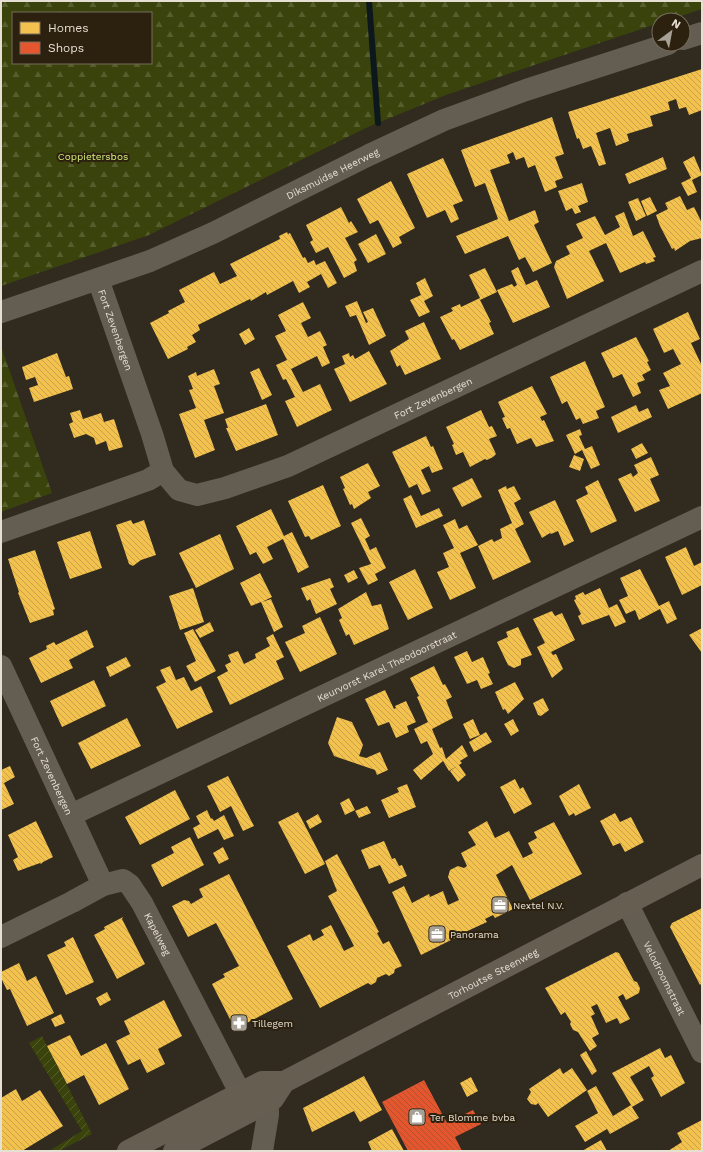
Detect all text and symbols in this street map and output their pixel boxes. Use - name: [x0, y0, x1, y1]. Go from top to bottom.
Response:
- legend: [12, 12, 152, 64]
- north arrow: [651, 12, 691, 52]
- text: N: [669, 16, 683, 32]
- text: Homes: [48, 21, 89, 35]
- text: Shops: [48, 41, 84, 55]
- street label: Diksmuidse Heerweg: [284, 145, 381, 201]
- park label: Coppietersbos: [58, 151, 128, 162]
- street label: Fort Zevenbergen: [97, 288, 135, 372]
- street label: Fort Zevenbergen: [392, 375, 474, 421]
- street label: Keurvorst Karel Theodoorstraat: [315, 628, 459, 704]
- street label: Fort Zevenbergen: [29, 735, 75, 817]
- office icon: Nextel N.V.: [490, 895, 510, 915]
- place label: Nextel N.V.: [513, 900, 564, 911]
- street label: Kapelweg: [142, 911, 174, 957]
- office icon: Panorama: [427, 924, 447, 944]
- place label: Panorama: [450, 929, 499, 940]
- street label: Velodroomstraat: [642, 939, 688, 1018]
- street label: Torhoutse Steenweg: [446, 945, 540, 1001]
- pharmacy icon: Tillegem: [229, 1013, 249, 1033]
- place label: Tillegem: [252, 1018, 293, 1029]
- shop icon: Ter Blomme bvba: [407, 1107, 427, 1127]
- place label: Ter Blomme bvba: [430, 1112, 516, 1123]

